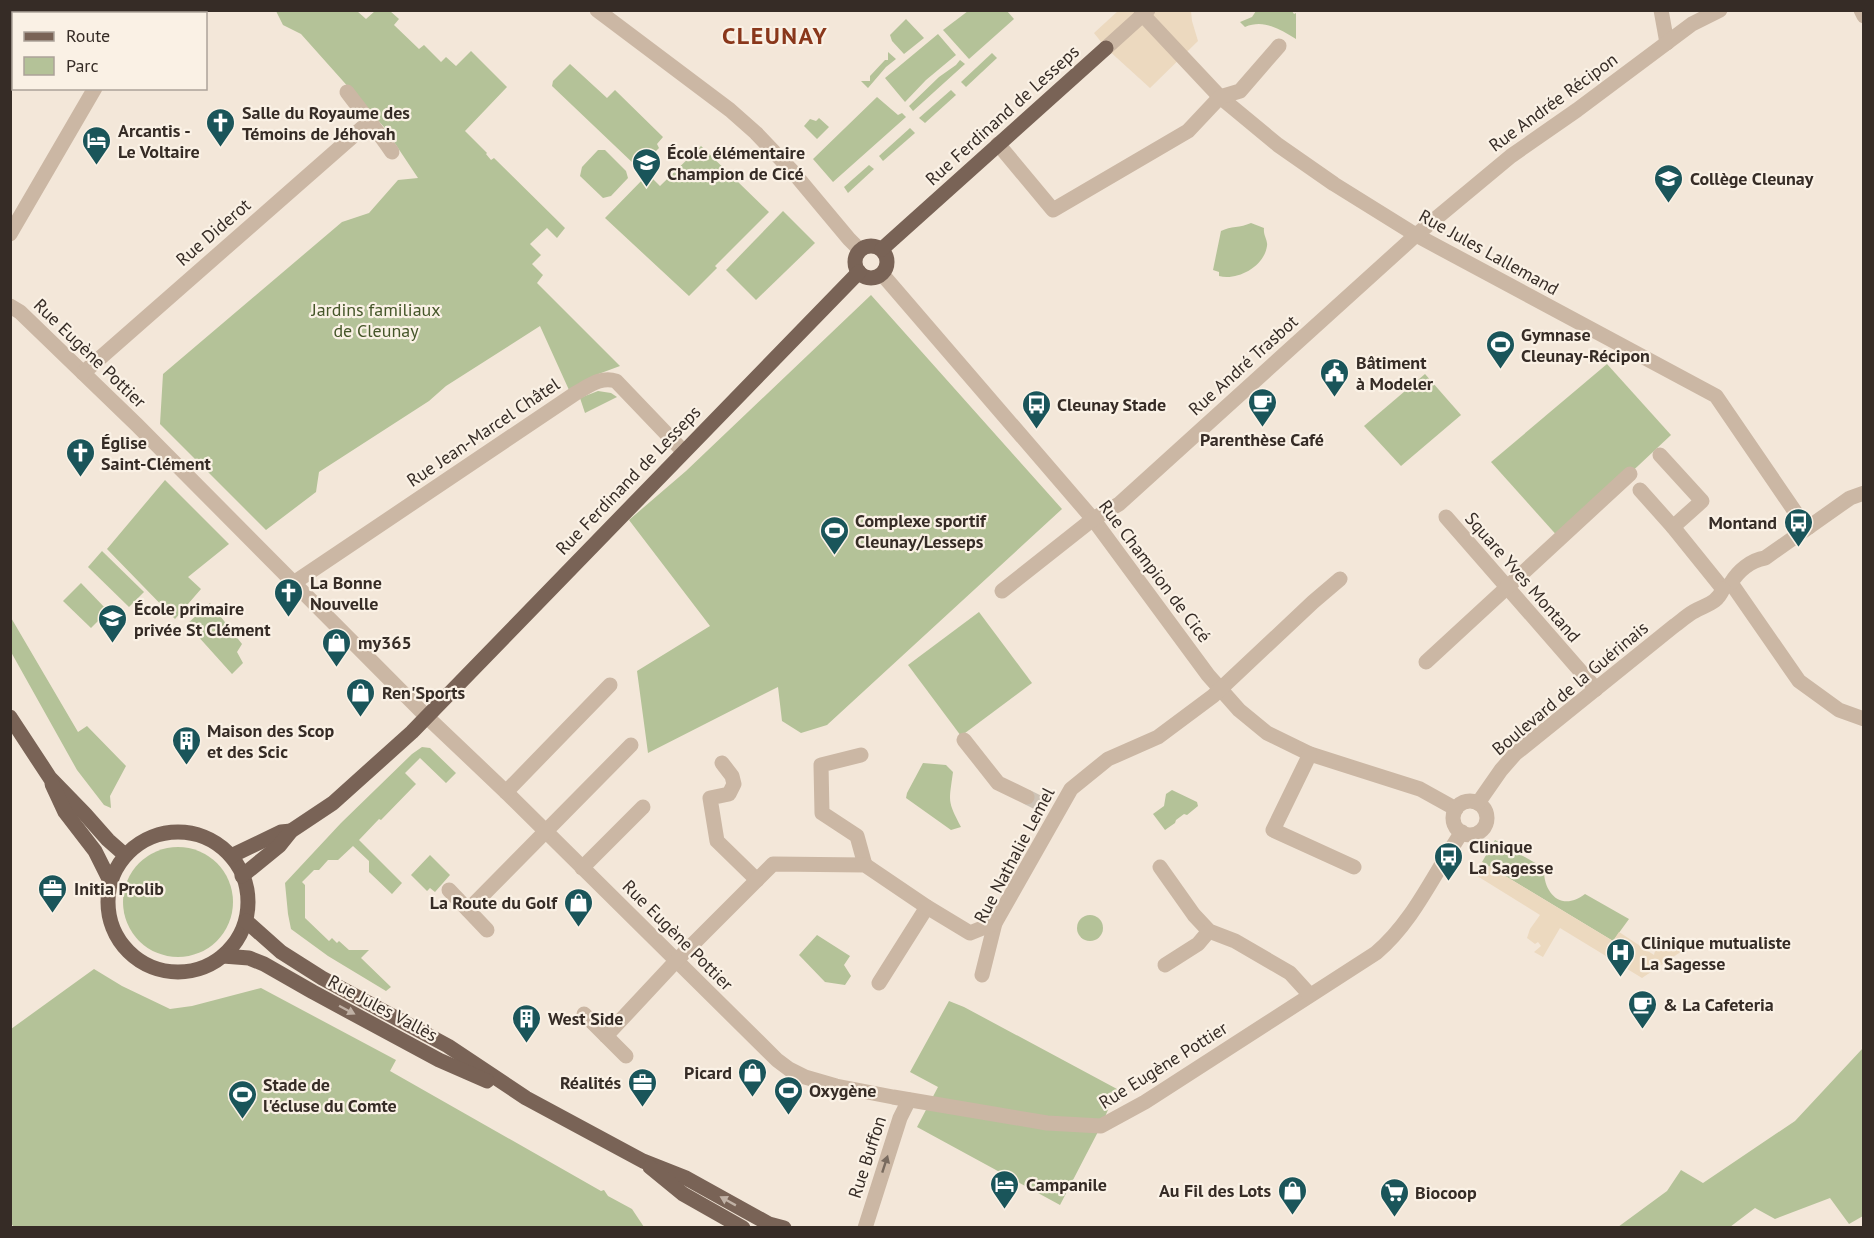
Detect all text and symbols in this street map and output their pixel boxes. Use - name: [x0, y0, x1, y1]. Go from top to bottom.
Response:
- legend: [12, 12, 207, 90]
- district label: CLEUNAY: [722, 20, 828, 51]
- text: Route: [66, 24, 110, 47]
- street label: Rue Ferdinand de Lesseps: [920, 40, 1084, 190]
- street label: Rue Andrée Récipon: [1484, 48, 1622, 156]
- text: Parc: [66, 54, 99, 77]
- place label: Salle du Royaume des Témoins de Jéhovah: [242, 101, 410, 145]
- church icon: Salle du Royaume des Témoins de Jéhovah: [205, 106, 237, 148]
- place label: Arcantis - Le Voltaire: [118, 119, 200, 163]
- hotel icon: Arcantis - Le Voltaire: [81, 124, 113, 166]
- place label: École élémentaire Champion de Cicé: [667, 141, 805, 185]
- school or university icon: École élémentaire Champion de Cicé: [630, 146, 662, 188]
- school or university icon: Collège Cleunay: [1653, 162, 1685, 204]
- place label: Collège Cleunay: [1690, 167, 1814, 190]
- street label: Rue Diderot: [171, 193, 255, 271]
- street label: Rue Jules Lallemand: [1415, 204, 1563, 300]
- street label: Rue Eugène Pottier: [29, 293, 151, 413]
- park label: Jardins familiaux de Cleunay: [310, 298, 441, 342]
- street label: Rue André Trasbot: [1184, 310, 1302, 420]
- place label: Gymnase Cleunay-Récipon: [1521, 323, 1650, 367]
- sports icon: Gymnase Cleunay-Récipon: [1484, 328, 1516, 370]
- place label: Bâtiment à Modeler: [1356, 351, 1434, 395]
- public building icon: Bâtiment à Modeler: [1319, 356, 1351, 398]
- street label: Rue Jean-Marcel Châtel: [402, 372, 564, 492]
- cafe icon: Parenthèse Café: [1246, 386, 1278, 428]
- bus stop icon: Cleunay Stade: [1020, 388, 1052, 430]
- place label: Cleunay Stade: [1057, 393, 1166, 416]
- street label: Rue Ferdinand de Lesseps: [551, 400, 705, 560]
- place label: Parenthèse Café: [1200, 428, 1324, 451]
- place label: Église Saint-Clément: [101, 431, 212, 475]
- church icon: Église Saint-Clément: [64, 436, 96, 478]
- street label: Rue Champion de Cicé: [1094, 495, 1216, 647]
- bus stop icon: Montand: [1782, 506, 1814, 548]
- street label: Square Yves Montand: [1460, 507, 1586, 647]
- place label: Complexe sportif Cleunay/Lesseps: [855, 509, 987, 553]
- place label: Montand: [1708, 511, 1777, 534]
- sports icon: Complexe sportif Cleunay/Lesseps: [818, 514, 850, 556]
- place label: La Bonne Nouvelle: [310, 571, 382, 615]
- church icon: La Bonne Nouvelle: [273, 576, 305, 618]
- place label: École primaire privée St Clément: [134, 597, 271, 641]
- school or university icon: École primaire privée St Clément: [97, 602, 129, 644]
- street label: Boulevard de la Guérinais: [1487, 616, 1653, 760]
- shop icon: my365: [321, 626, 353, 668]
- place label: my365: [358, 631, 412, 654]
- shop icon: Ren'Sports: [345, 676, 377, 718]
- place label: Ren'Sports: [382, 681, 466, 704]
- place label: Maison des Scop et des Scic: [207, 719, 334, 763]
- building icon: Maison des Scop et des Scic: [170, 724, 202, 766]
- street label: Rue Nathalie Lemel: [969, 782, 1060, 927]
- place label: Clinique La Sagesse: [1469, 835, 1553, 879]
- bus stop icon: Clinique La Sagesse: [1432, 840, 1464, 882]
- office icon: Initia Prolib: [37, 872, 69, 914]
- street label: Rue Eugène Pottier: [618, 875, 738, 995]
- place label: Initia Prolib: [74, 877, 164, 900]
- shop icon: La Route du Golf: [562, 886, 594, 928]
- place label: La Route du Golf: [430, 891, 558, 914]
- place label: Clinique mutualiste La Sagesse: [1641, 931, 1791, 975]
- hospital icon: Clinique mutualiste La Sagesse: [1604, 936, 1636, 978]
- street label: Rue Jules Vallès: [324, 969, 442, 1047]
- cafe icon: & La Cafeteria: [1626, 988, 1658, 1030]
- place label: & La Cafeteria: [1663, 993, 1774, 1016]
- building icon: West Side: [511, 1002, 543, 1044]
- one-way arrow: [338, 1005, 355, 1015]
- place label: West Side: [548, 1007, 623, 1030]
- street label: Rue Eugène Pottier: [1094, 1016, 1232, 1114]
- shop icon: Picard: [737, 1056, 769, 1098]
- place label: Picard: [684, 1061, 732, 1084]
- office icon: Réalités: [626, 1066, 658, 1108]
- place label: Réalités: [560, 1071, 621, 1094]
- place label: Stade de l'écluse du Comte: [263, 1073, 397, 1117]
- sports icon: Oxygène: [772, 1074, 804, 1116]
- sports icon: Stade de l'écluse du Comte: [226, 1078, 258, 1120]
- place label: Oxygène: [809, 1079, 876, 1102]
- street label: Rue Buffon: [843, 1113, 891, 1201]
- one-way arrow: [881, 1155, 890, 1173]
- hotel icon: Campanile: [989, 1168, 1021, 1210]
- place label: Campanile: [1026, 1173, 1107, 1196]
- shop icon: Au Fil des Lots: [1276, 1174, 1308, 1216]
- supermarket icon: Biocoop: [1378, 1176, 1410, 1218]
- place label: Au Fil des Lots: [1159, 1179, 1271, 1202]
- place label: Biocoop: [1415, 1181, 1477, 1204]
- one-way arrow: [719, 1196, 736, 1206]

